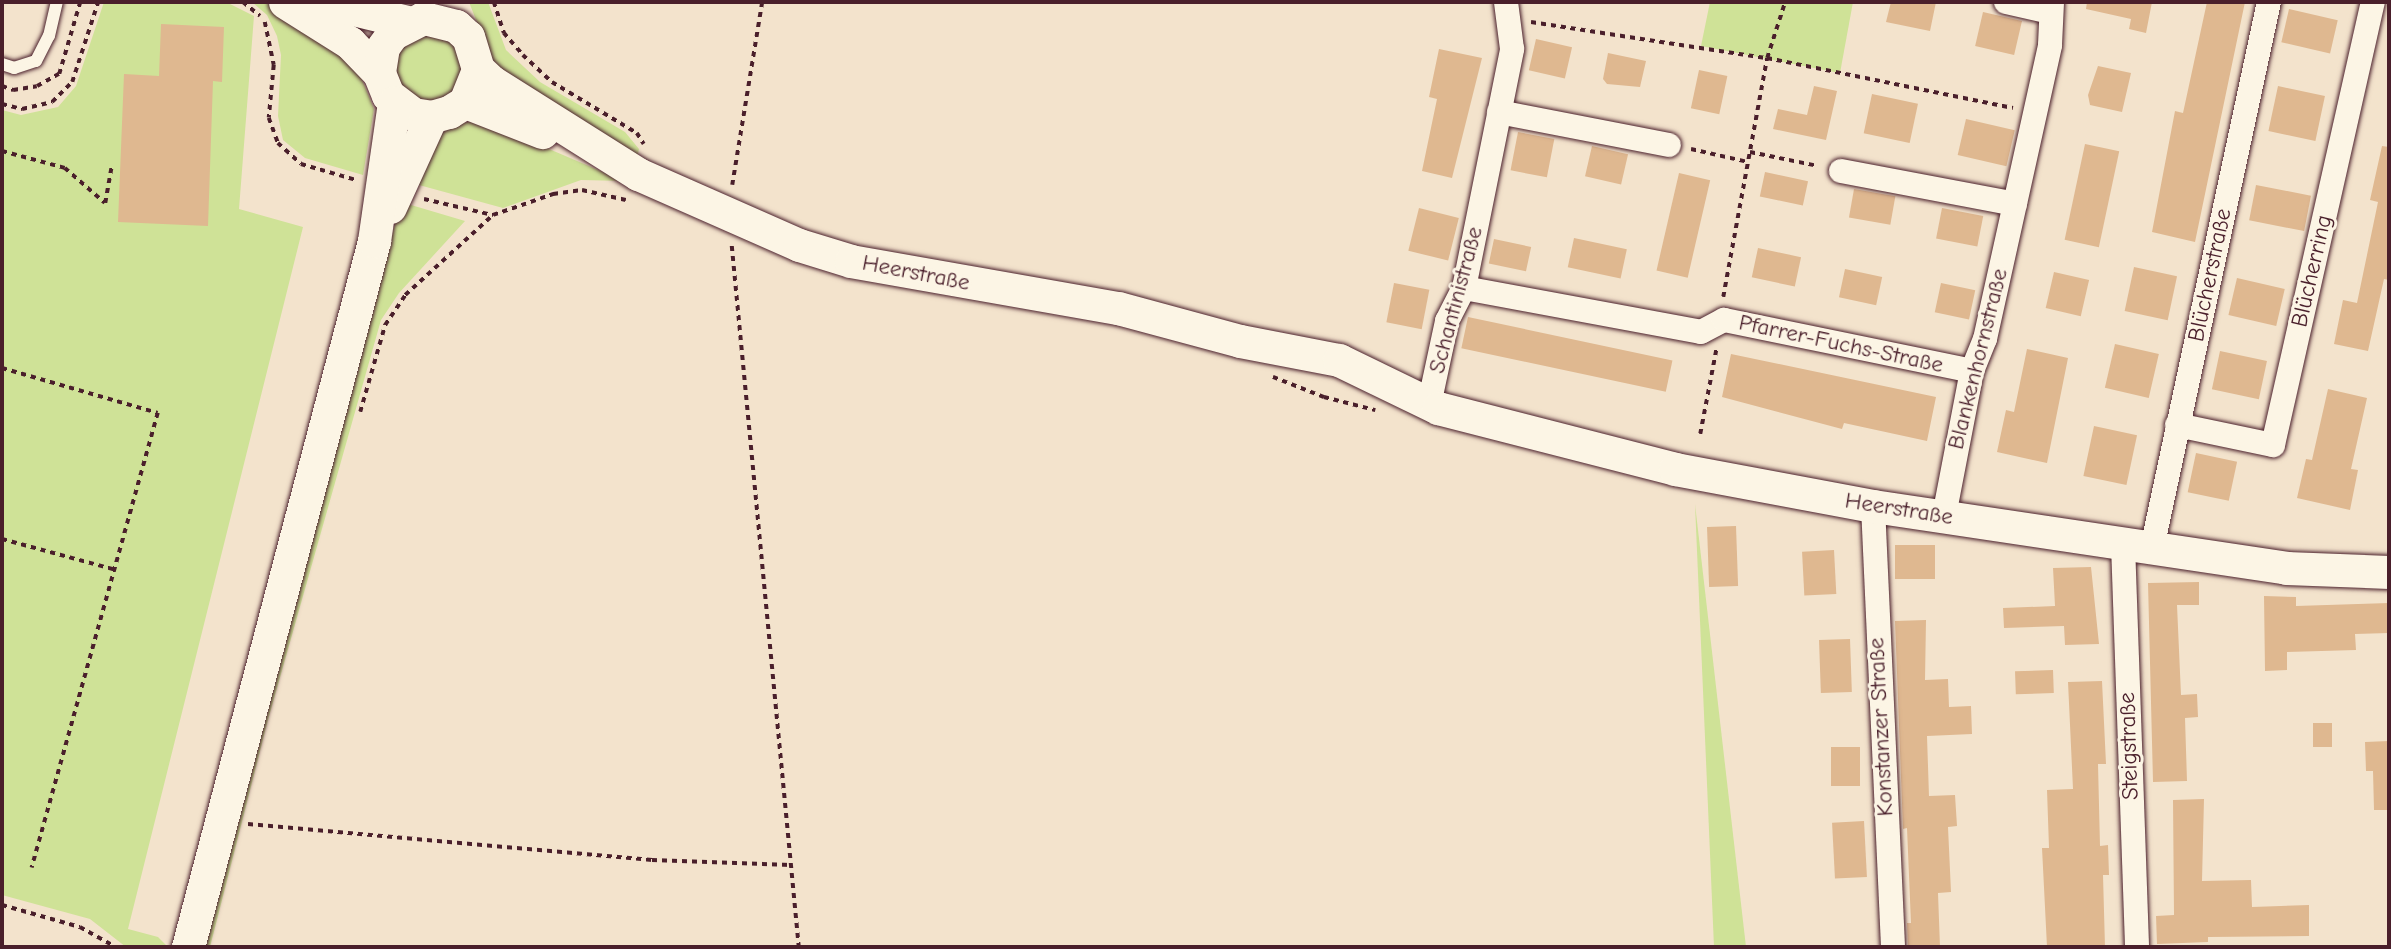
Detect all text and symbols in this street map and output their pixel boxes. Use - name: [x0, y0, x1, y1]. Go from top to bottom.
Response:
- street label: Blücherstraße: [2182, 206, 2238, 344]
- street label: Blücherring: [2286, 212, 2338, 330]
- street label: Schantinistraße: [1423, 224, 1489, 376]
- street label: Heerstraße: [860, 249, 972, 297]
- street label: Blankenhornstraße: [1942, 266, 2014, 452]
- street label: Pfarrer-Fuchs-Straße: [1736, 309, 1946, 379]
- street label: Heerstraße: [1843, 487, 1955, 531]
- street label: Konstanzer Straße: [1863, 637, 1899, 817]
- street label: Steigstraße: [2113, 692, 2145, 800]

